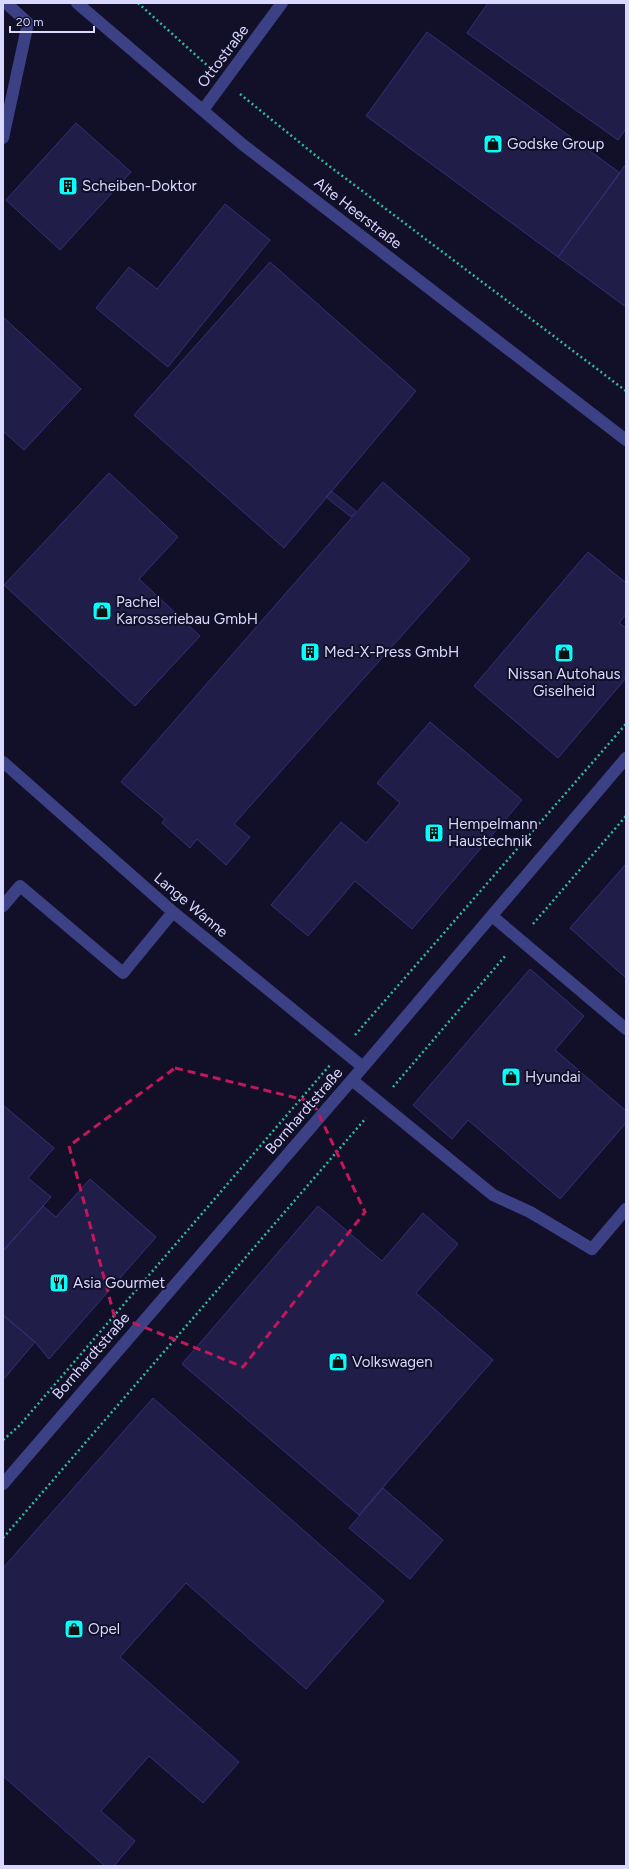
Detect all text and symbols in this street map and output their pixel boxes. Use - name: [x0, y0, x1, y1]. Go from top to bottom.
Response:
- scale bar: [10, 8, 94, 34]
- text: 20 m: [16, 15, 44, 29]
- street label: Ottostraße: [194, 21, 252, 91]
- shop icon: Godske Group: [482, 133, 504, 155]
- place label: Godske Group: [507, 135, 604, 153]
- street label: Alte Heerstraße: [311, 173, 405, 253]
- building icon: Scheiben-Doktor: [57, 175, 79, 197]
- place label: Scheiben-Doktor: [82, 177, 197, 195]
- place label: Pachel Karosseriebau GmbH: [116, 593, 258, 628]
- shop icon: Pachel Karosseriebau GmbH: [91, 600, 113, 622]
- building icon: Med-X-Press GmbH: [299, 641, 321, 663]
- shop icon: Nissan Autohaus Giselheid: [553, 642, 575, 664]
- place label: Med-X-Press GmbH: [324, 643, 459, 661]
- place label: Nissan Autohaus Giselheid: [507, 665, 621, 700]
- place label: Hempelmann Haustechnik: [448, 815, 538, 850]
- building icon: Hempelmann Haustechnik: [423, 822, 445, 844]
- street label: Lange Wanne: [150, 869, 232, 941]
- street label: Bornhardtstraße: [261, 1064, 347, 1158]
- shop icon: Hyundai: [500, 1066, 522, 1088]
- place label: Hyundai: [525, 1068, 581, 1086]
- restaurant icon: Asia Gourmet: [48, 1272, 70, 1294]
- place label: Asia Gourmet: [73, 1274, 165, 1292]
- street label: Bornhardtstraße: [48, 1309, 134, 1403]
- shop icon: Volkswagen: [327, 1351, 349, 1373]
- place label: Volkswagen: [352, 1353, 433, 1371]
- shop icon: Opel: [63, 1618, 85, 1640]
- place label: Opel: [88, 1620, 120, 1638]

